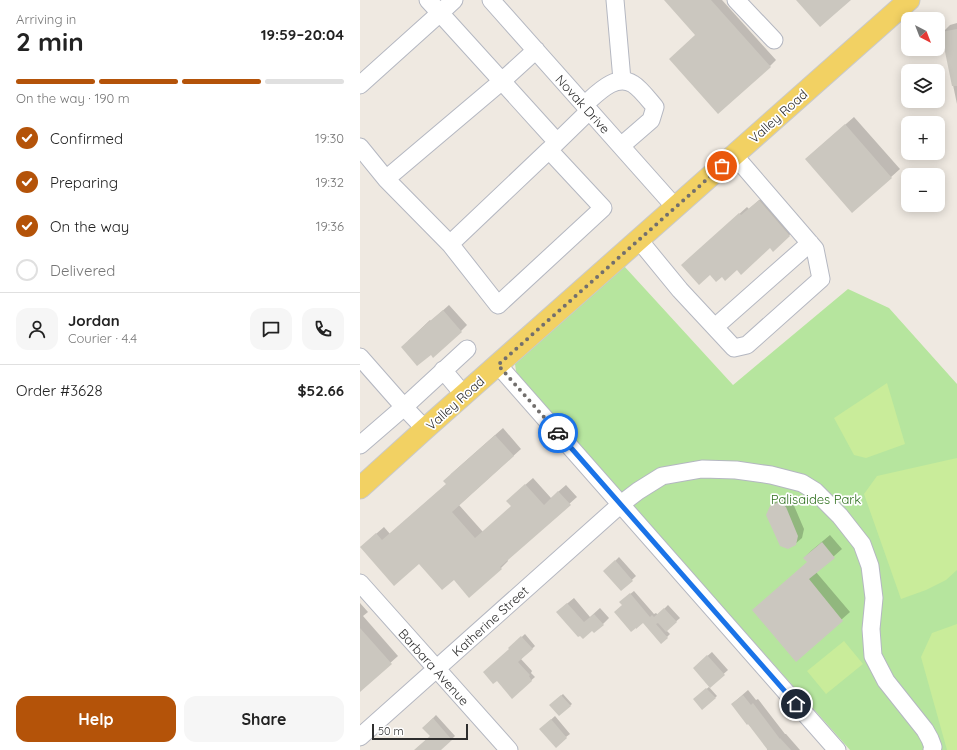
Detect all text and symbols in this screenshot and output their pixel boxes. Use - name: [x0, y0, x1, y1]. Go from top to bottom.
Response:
- text: Arriving in: [16, 11, 76, 27]
- north arrow: [901, 12, 945, 56]
- map controls: [901, 12, 945, 212]
- text: 2 min: [16, 25, 84, 58]
- text: 19:59–20:04: [261, 25, 344, 44]
- button: layers: [901, 64, 945, 108]
- street label: Novak Drive: [552, 71, 614, 137]
- street label: Valley Road: [746, 86, 810, 146]
- text: On the way · 190 m: [16, 90, 130, 106]
- button: +: [901, 116, 945, 160]
- icon: check: [16, 127, 38, 149]
- text: Confirmed: [50, 129, 123, 148]
- text: 19:30: [315, 130, 344, 146]
- pin: [705, 149, 739, 183]
- icon: bag: [711, 155, 733, 177]
- button: −: [901, 168, 945, 212]
- icon: check: [16, 171, 38, 193]
- text: Preparing: [50, 173, 118, 192]
- text: 19:32: [315, 174, 344, 190]
- icon: check: [16, 215, 38, 237]
- text: On the way: [50, 217, 129, 236]
- text: 19:36: [316, 218, 344, 234]
- text: Delivered: [50, 261, 115, 280]
- button: person: [16, 308, 58, 350]
- button: chat: [250, 308, 292, 350]
- button: phone: [302, 308, 344, 350]
- text: Jordan: [68, 311, 120, 330]
- text: Courier · 4.4: [68, 330, 137, 346]
- street label: Valley Road: [423, 373, 487, 433]
- text: Order #3628: [16, 381, 103, 400]
- text: $52.66: [298, 381, 344, 400]
- courier: [538, 413, 578, 453]
- icon: car: [547, 422, 569, 444]
- park label: Palisaides Park: [771, 491, 861, 507]
- street label: Katherine Street: [448, 582, 532, 660]
- street label: Barbara Avenue: [395, 625, 473, 709]
- pin: [779, 687, 813, 721]
- icon: home: [785, 693, 807, 715]
- button: Help: [16, 696, 176, 742]
- button: Share: [184, 696, 344, 742]
- scale bar: [372, 722, 468, 741]
- text: 50 m: [378, 724, 404, 738]

